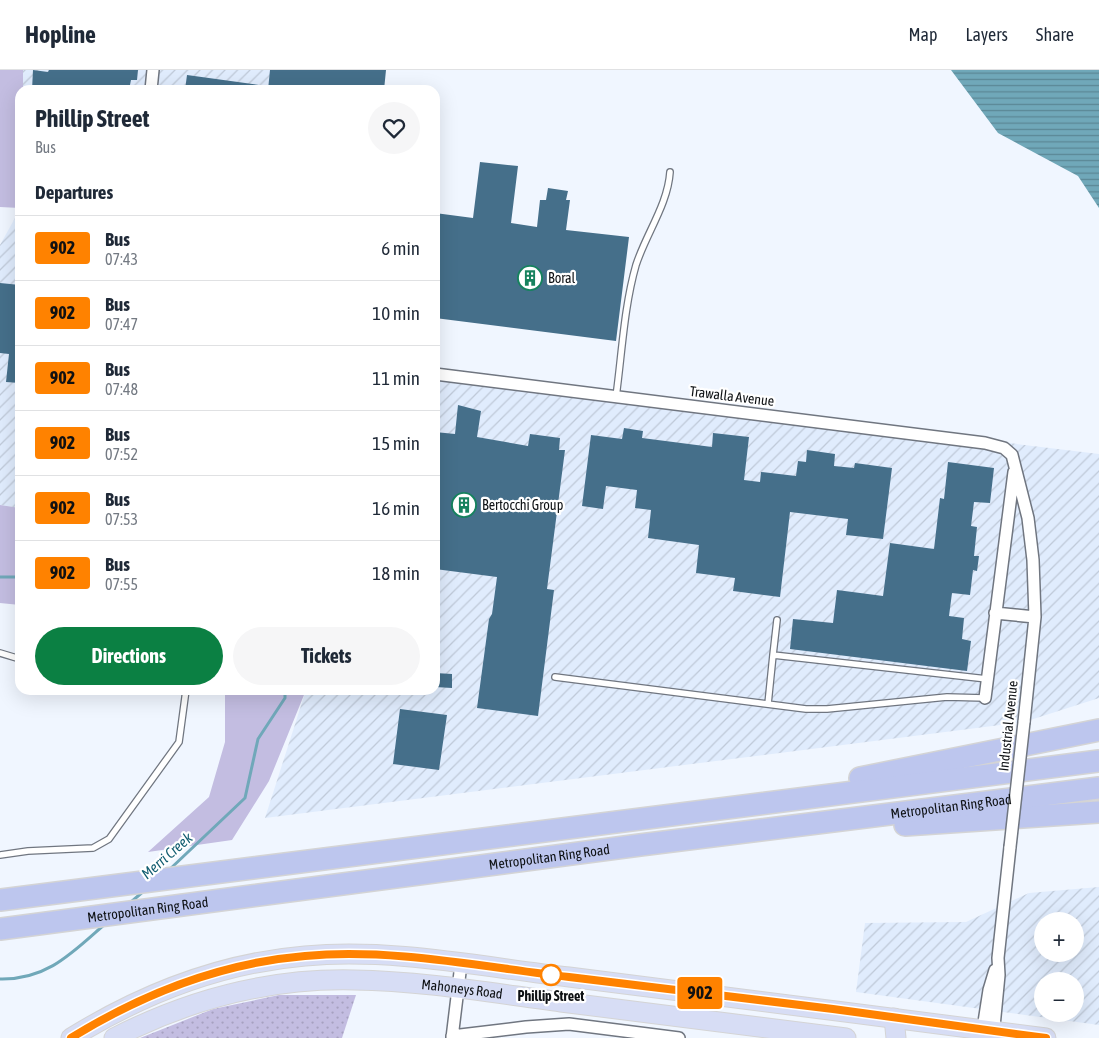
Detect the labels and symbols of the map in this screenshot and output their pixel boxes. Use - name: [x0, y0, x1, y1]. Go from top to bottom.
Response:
- building icon: Boral: [517, 265, 543, 291]
- place label: Boral: [548, 270, 576, 286]
- street label: Trawalla Avenue: [689, 383, 775, 409]
- building icon: Bertocchi Group: [451, 492, 477, 518]
- place label: Bertocchi Group: [482, 497, 564, 513]
- street label: Industrial Avenue: [995, 680, 1021, 772]
- street label: Metropolitan Ring Road: [890, 791, 1013, 822]
- water label: Merri Creek: [138, 829, 196, 882]
- street label: Metropolitan Ring Road: [488, 841, 611, 873]
- street label: Metropolitan Ring Road: [86, 894, 209, 925]
- marker: Phillip Street: [540, 964, 562, 986]
- street label: Mahoneys Road: [421, 976, 504, 1002]
- line badge: 902: [671, 977, 729, 1009]
- place label: Phillip Street: [518, 988, 584, 1004]

